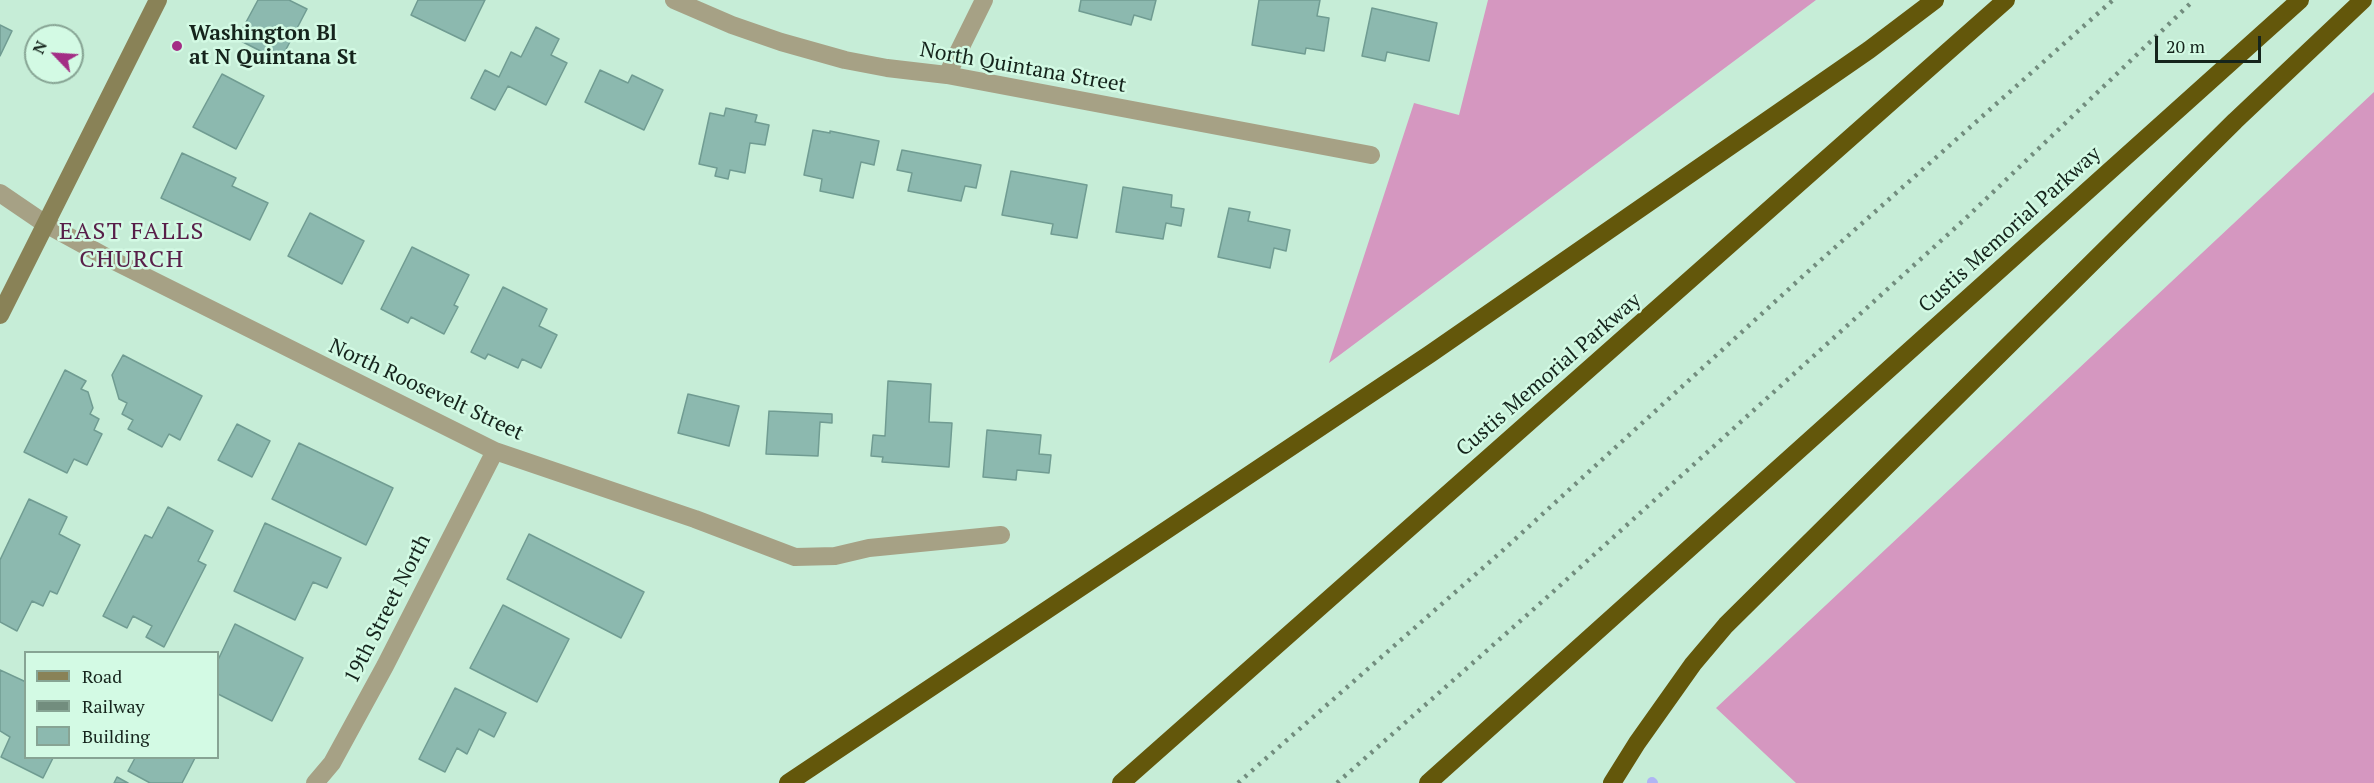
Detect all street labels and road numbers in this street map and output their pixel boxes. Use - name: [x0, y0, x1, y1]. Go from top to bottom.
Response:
- street label: North Quintana Street: [918, 37, 1128, 99]
- street label: Custis Memorial Parkway: [1914, 142, 2106, 318]
- street label: Custis Memorial Parkway: [1452, 288, 1646, 462]
- street label: North Roosevelt Street: [325, 334, 527, 446]
- street label: 19th Street North: [340, 530, 436, 688]

